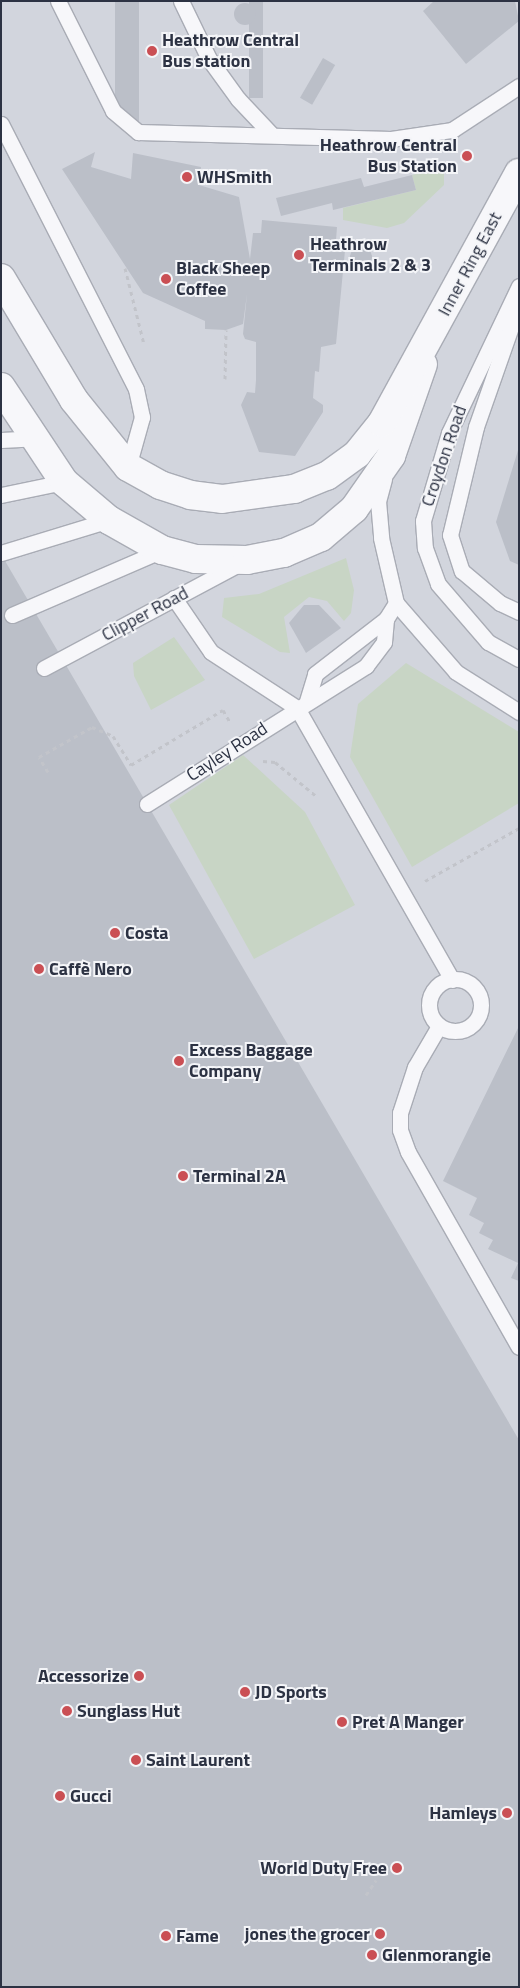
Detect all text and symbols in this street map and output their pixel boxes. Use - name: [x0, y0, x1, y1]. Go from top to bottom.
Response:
- place label: Heathrow Central Bus station: [162, 30, 299, 72]
- marker: Heathrow Central Bus station: [146, 45, 158, 57]
- place label: Heathrow Central Bus Station: [320, 135, 457, 178]
- marker: Heathrow Central Bus Station: [461, 150, 473, 162]
- place label: WHSmith: [197, 166, 272, 188]
- marker: WHSmith: [181, 171, 193, 183]
- street label: Inner Ring East: [434, 208, 506, 320]
- place label: Heathrow Terminals 2 & 3: [310, 234, 431, 276]
- marker: Heathrow Terminals 2 & 3: [292, 248, 306, 262]
- place label: Black Sheep Coffee: [176, 258, 270, 300]
- marker: Black Sheep Coffee: [160, 273, 172, 285]
- street label: Croydon Road: [417, 403, 471, 509]
- street label: Clipper Road: [98, 582, 192, 646]
- street label: Cayley Road: [182, 718, 272, 786]
- place label: Costa: [125, 922, 168, 944]
- marker: Costa: [109, 927, 121, 939]
- place label: Caffè Nero: [49, 958, 132, 980]
- marker: Caffè Nero: [33, 963, 45, 975]
- place label: Excess Baggage Company: [189, 1040, 313, 1082]
- marker: Excess Baggage Company: [173, 1055, 185, 1067]
- place label: Terminal 2A: [193, 1165, 286, 1187]
- marker: Terminal 2A: [177, 1170, 189, 1182]
- place label: Accessorize: [38, 1665, 129, 1687]
- marker: Accessorize: [133, 1670, 145, 1682]
- place label: JD Sports: [255, 1681, 327, 1703]
- marker: JD Sports: [239, 1686, 251, 1698]
- place label: Sunglass Hut: [77, 1700, 180, 1722]
- marker: Sunglass Hut: [61, 1705, 73, 1717]
- place label: Pret A Manger: [352, 1711, 464, 1733]
- marker: Pret A Manger: [336, 1716, 348, 1728]
- place label: Saint Laurent: [146, 1749, 250, 1771]
- marker: Saint Laurent: [130, 1754, 142, 1766]
- place label: Gucci: [70, 1785, 112, 1807]
- marker: Gucci: [54, 1790, 66, 1802]
- place label: Hamleys: [429, 1802, 497, 1824]
- marker: Hamleys: [501, 1807, 513, 1819]
- place label: World Duty Free: [260, 1857, 387, 1879]
- marker: World Duty Free: [391, 1862, 403, 1874]
- place label: jones the grocer: [245, 1923, 370, 1945]
- place label: Fame: [176, 1925, 219, 1947]
- marker: jones the grocer: [374, 1928, 386, 1940]
- marker: Fame: [160, 1930, 172, 1942]
- place label: Glenmorangie: [382, 1944, 491, 1966]
- marker: Glenmorangie: [366, 1949, 378, 1961]

